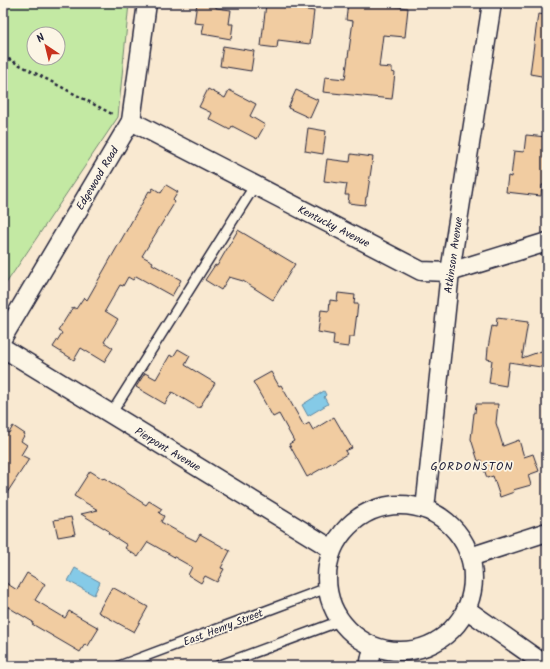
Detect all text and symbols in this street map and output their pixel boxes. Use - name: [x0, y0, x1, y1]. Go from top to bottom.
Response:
- north arrow: [26, 26, 66, 66]
- text: N: [33, 29, 49, 48]
- street label: Edgewood Road: [72, 143, 124, 214]
- street label: Kentucky Avenue: [294, 201, 373, 253]
- street label: Atkinson Avenue: [440, 216, 468, 294]
- street label: Pierpont Avenue: [131, 423, 204, 477]
- district label: GORDONSTON: [430, 457, 514, 476]
- street label: East Henry Street: [181, 604, 267, 651]

